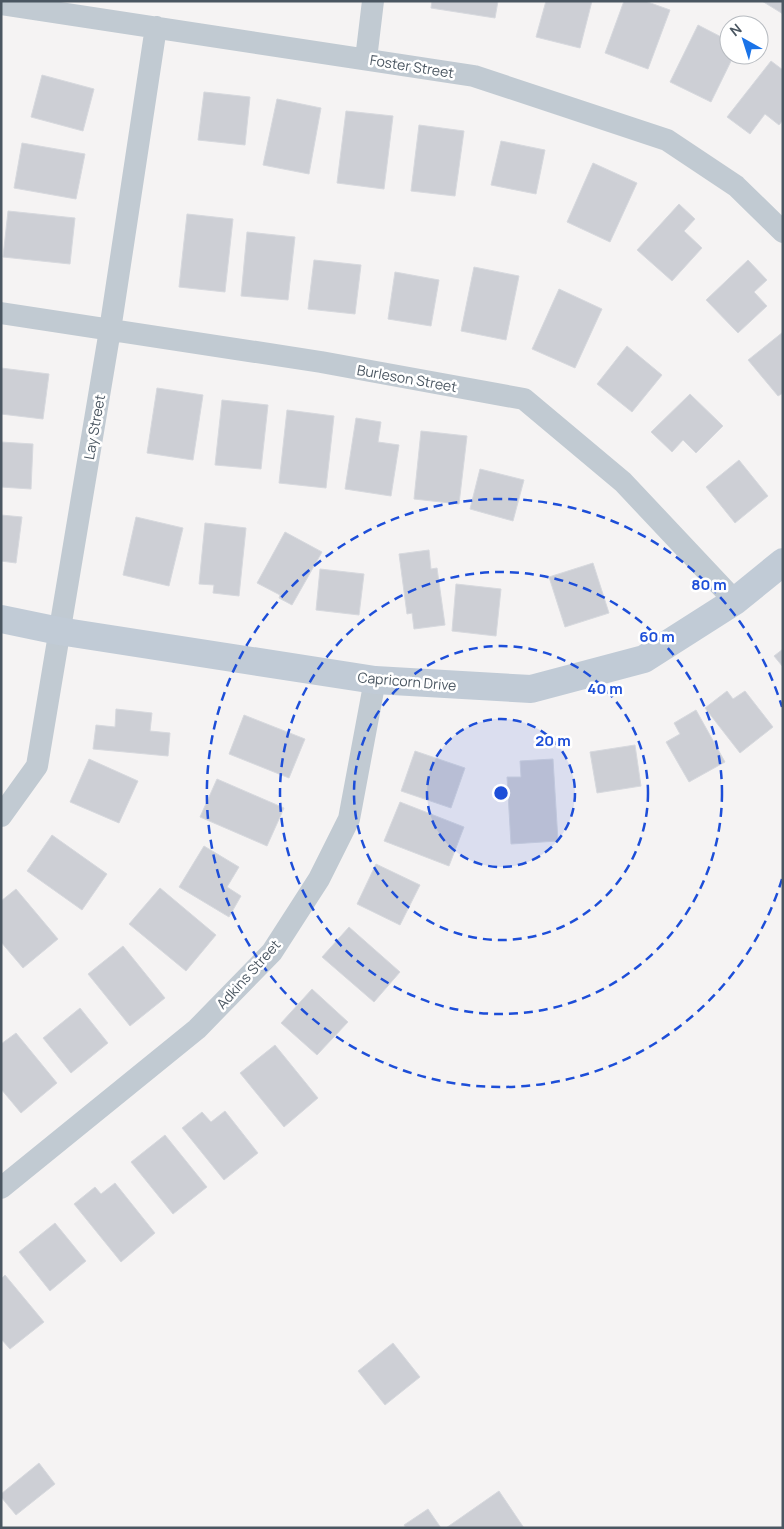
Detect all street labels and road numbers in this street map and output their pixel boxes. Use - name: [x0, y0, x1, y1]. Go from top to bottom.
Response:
- street label: Foster Street: [369, 50, 456, 82]
- street label: Burleson Street: [355, 360, 459, 396]
- street label: Lay Street: [79, 393, 109, 461]
- street label: Capricorn Drive: [357, 667, 457, 695]
- street label: Adkins Street: [212, 935, 284, 1013]

